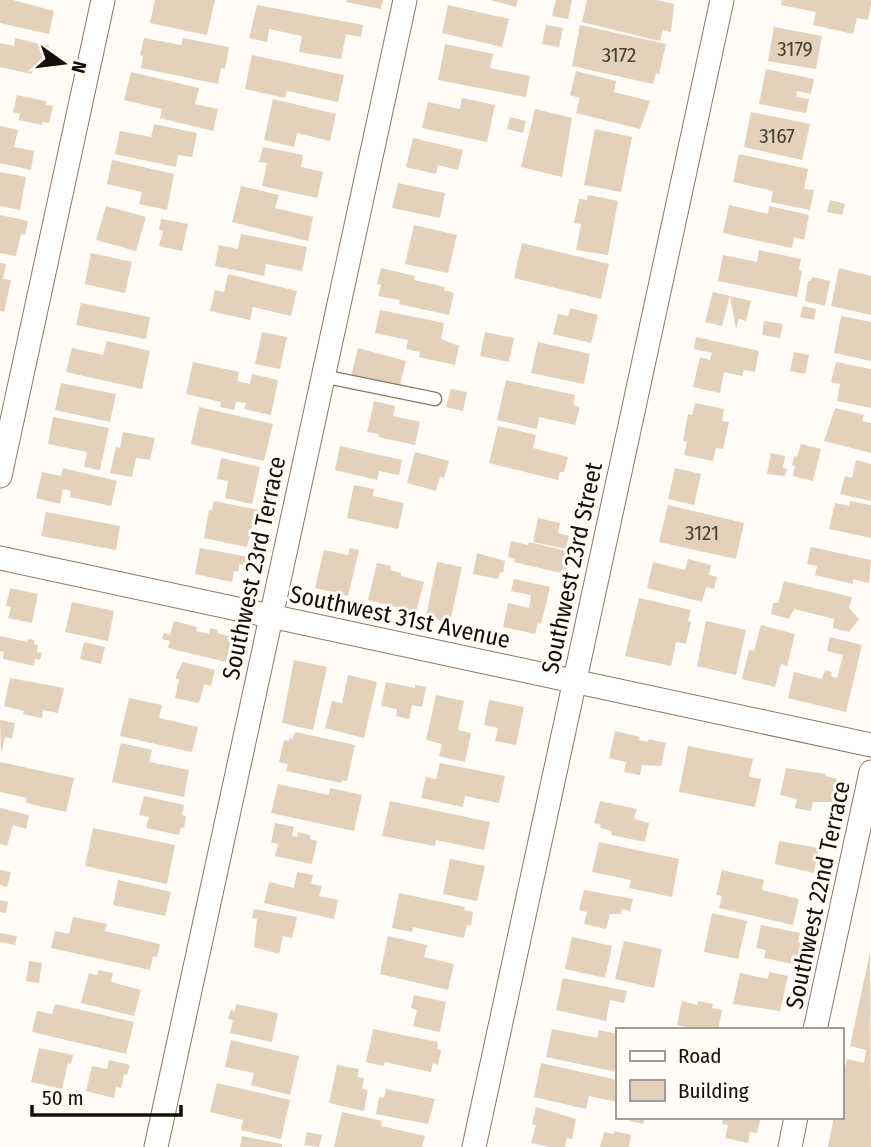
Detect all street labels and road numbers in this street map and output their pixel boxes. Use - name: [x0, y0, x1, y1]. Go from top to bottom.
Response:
- street label: Southwest 23rd Terrace: [217, 454, 291, 682]
- street label: Southwest 23rd Street: [536, 460, 608, 676]
- street label: Southwest 31st Avenue: [287, 580, 513, 654]
- street label: Southwest 22nd Terrace: [780, 778, 856, 1012]

